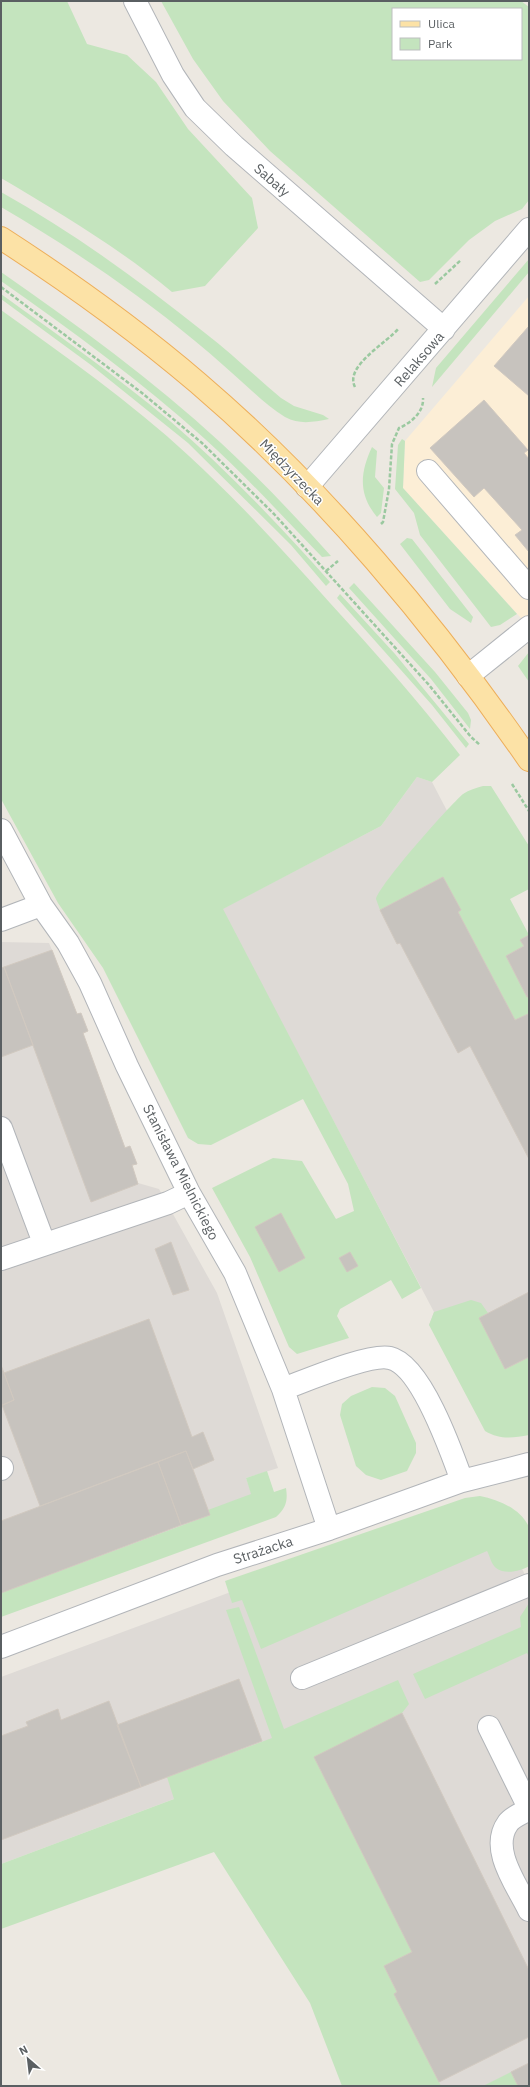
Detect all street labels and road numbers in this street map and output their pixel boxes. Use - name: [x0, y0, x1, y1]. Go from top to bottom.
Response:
- street label: Sabały: [250, 159, 294, 201]
- street label: Relaksowa: [390, 327, 448, 390]
- street label: Międzyrzecka: [256, 435, 328, 509]
- street label: Stanisława Mielnickiego: [139, 1101, 223, 1243]
- street label: Strażacka: [231, 1532, 295, 1568]

